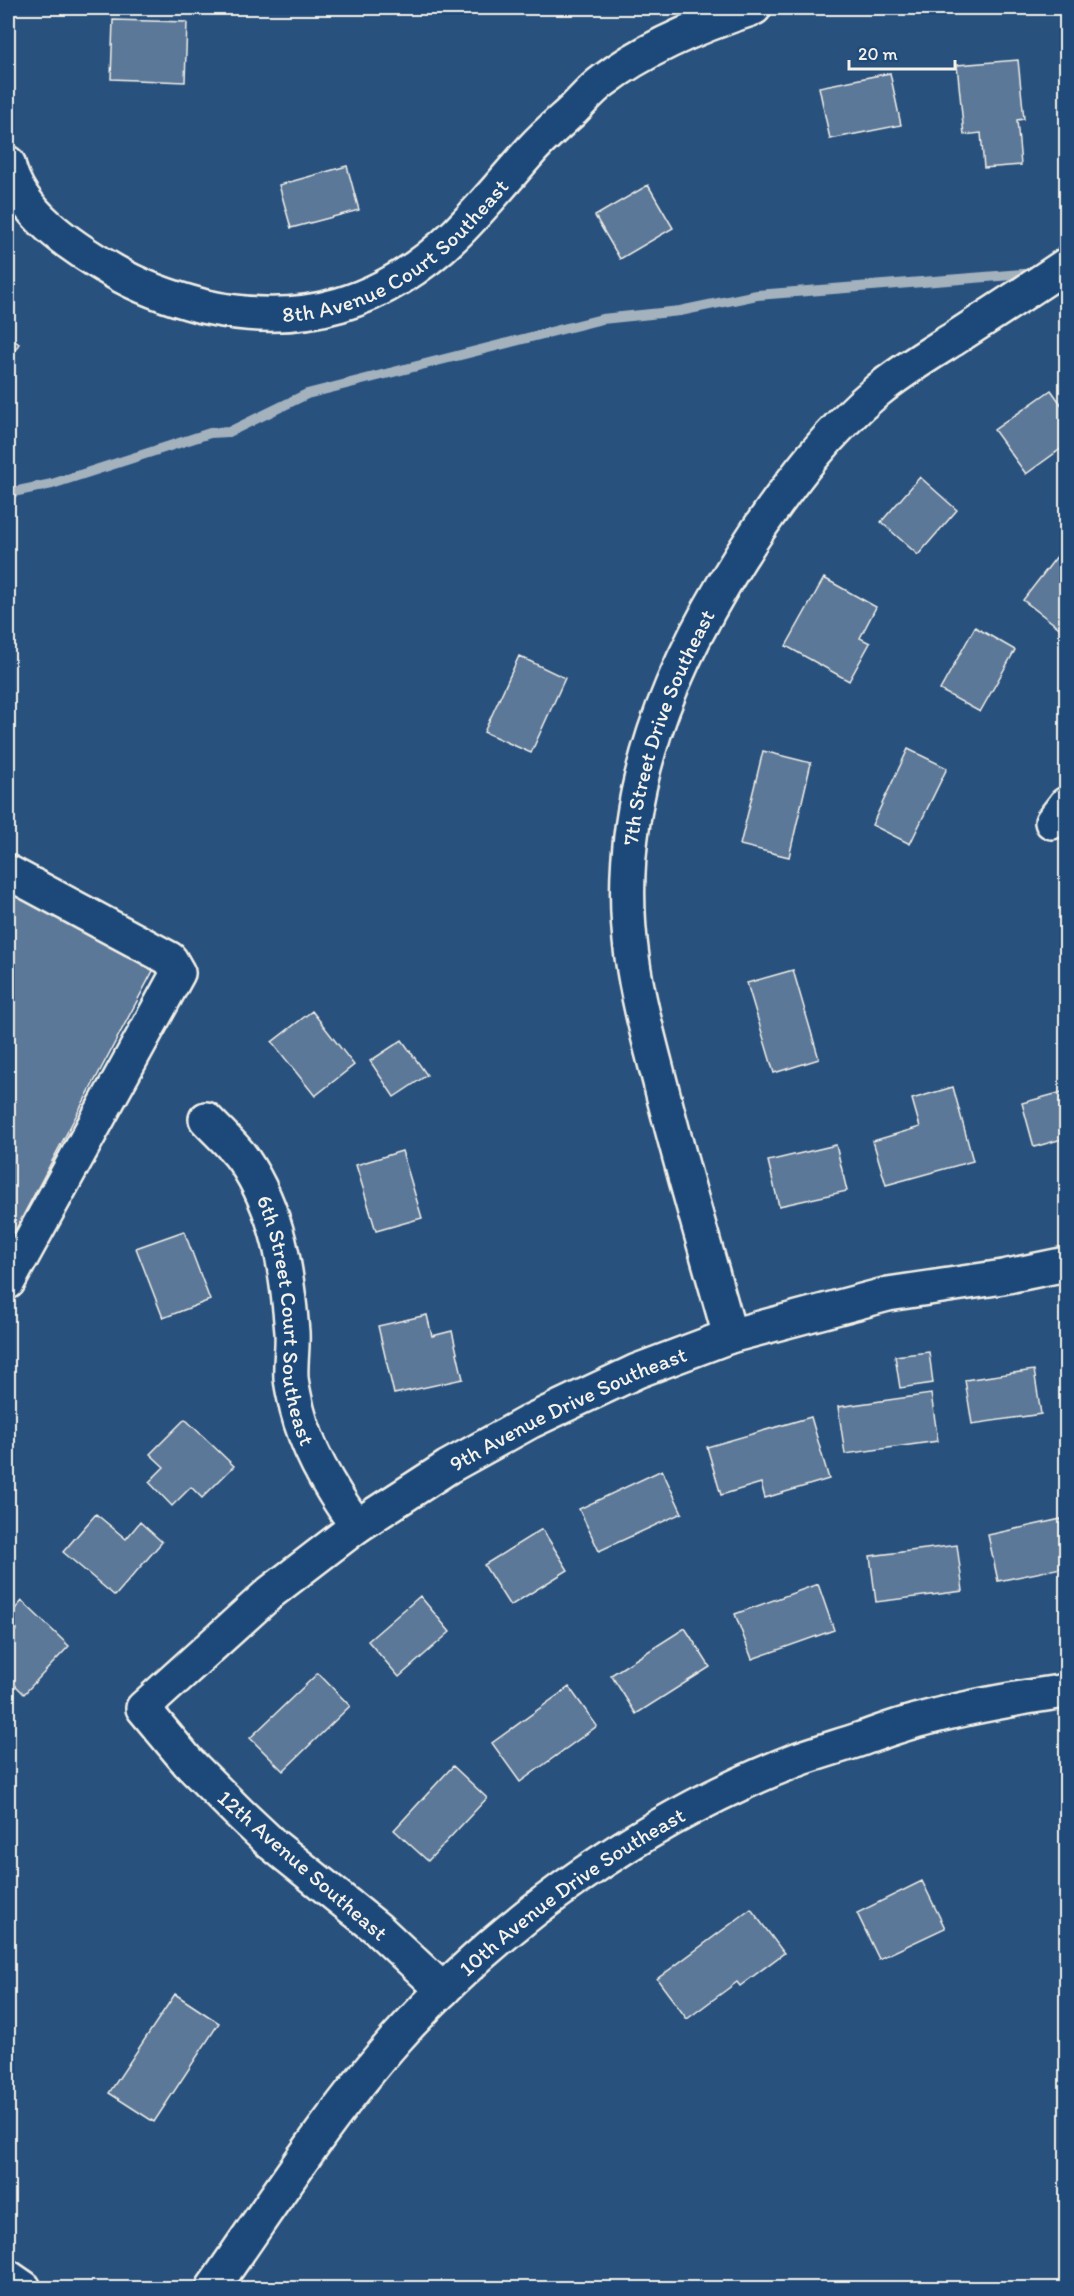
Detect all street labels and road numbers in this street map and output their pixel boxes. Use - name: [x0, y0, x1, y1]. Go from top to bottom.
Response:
- street label: 8th Avenue Court Southeast: [281, 173, 514, 328]
- street label: 7th Street Drive Southeast: [617, 605, 721, 847]
- street label: 6th Street Court Southeast: [251, 1191, 321, 1449]
- street label: 9th Avenue Drive Southeast: [445, 1341, 690, 1478]
- street label: 12th Avenue Southeast: [212, 1784, 393, 1947]
- street label: 10th Avenue Drive Southeast: [453, 1801, 690, 1982]

